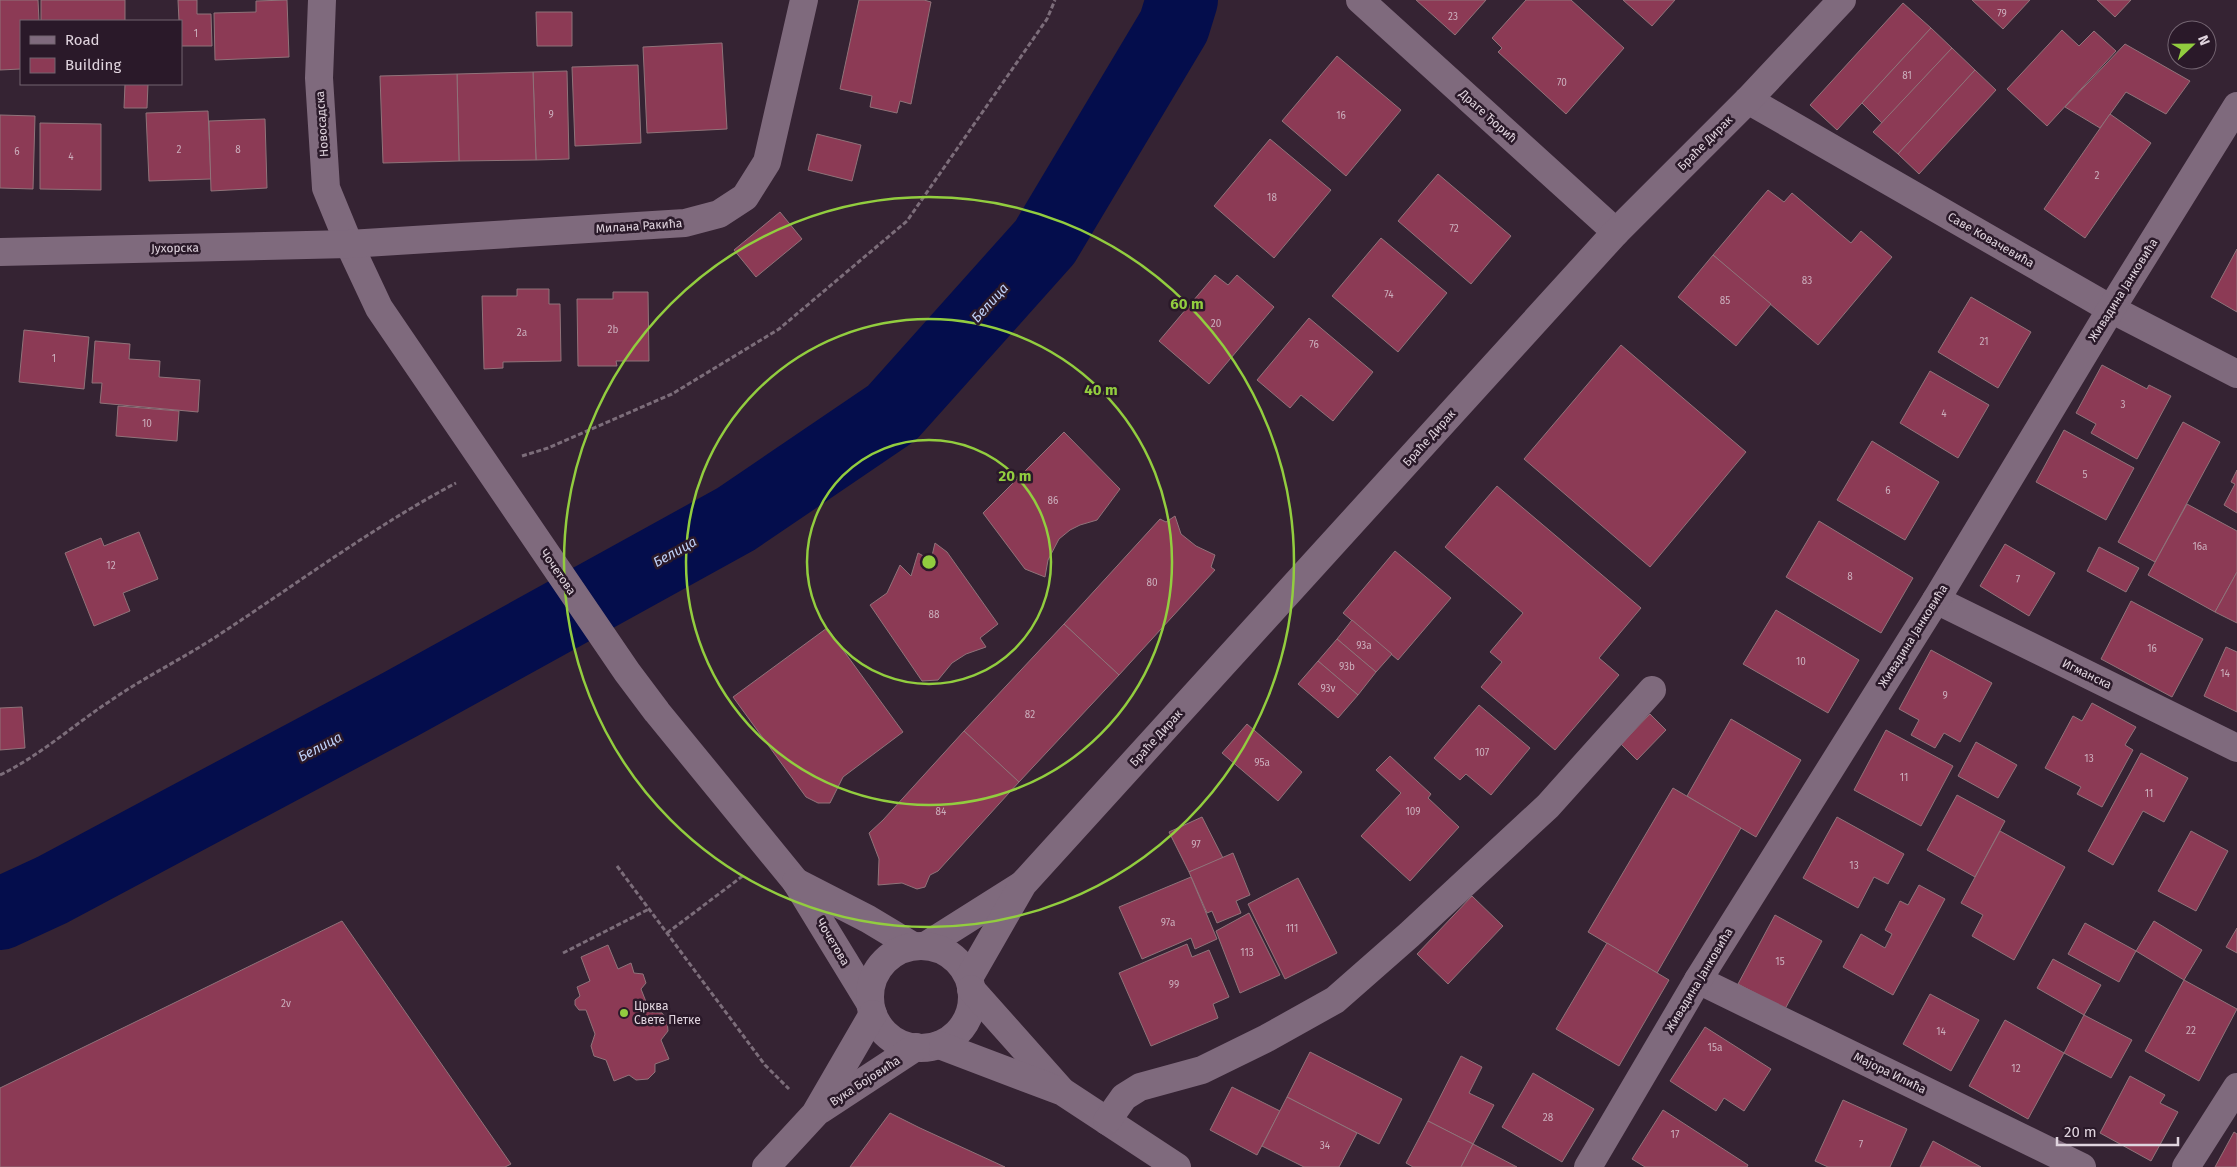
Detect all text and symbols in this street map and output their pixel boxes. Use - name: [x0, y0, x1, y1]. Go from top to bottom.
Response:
- house number: 79: [1997, 8, 2007, 20]
- house number: 23: [1448, 11, 1458, 23]
- legend: [20, 20, 182, 85]
- north arrow: [2167, 20, 2217, 70]
- house number: 1: [194, 28, 198, 40]
- text: Road: [65, 31, 100, 49]
- text: N: [2194, 33, 2213, 48]
- text: Building: [65, 56, 121, 74]
- house number: 81: [1902, 70, 1912, 82]
- house number: 70: [1557, 77, 1567, 89]
- street label: Драге Ђорић: [1456, 86, 1520, 145]
- street label: Новосадска: [313, 91, 331, 157]
- house number: 9: [548, 109, 554, 121]
- house number: 16: [1336, 110, 1346, 122]
- street label: Браће Дирак: [1675, 112, 1736, 173]
- house number: 2: [177, 144, 182, 156]
- house number: 8: [235, 144, 241, 156]
- house number: 6: [14, 146, 20, 158]
- house number: 4: [68, 151, 74, 163]
- house number: 2: [2095, 170, 2100, 182]
- house number: 18: [1267, 192, 1277, 204]
- street label: Саве Ковачевића: [1945, 210, 2037, 270]
- street label: Милана Ракића: [595, 216, 683, 236]
- house number: 72: [1449, 223, 1459, 235]
- street label: Живадина Јанковића: [2086, 236, 2160, 344]
- street label: Јухорска: [151, 241, 199, 255]
- house number: 83: [1802, 275, 1812, 287]
- water label: Белица: [968, 280, 1012, 326]
- house number: 74: [1384, 289, 1394, 301]
- text: 60 m: [1170, 295, 1204, 313]
- house number: 85: [1720, 295, 1730, 307]
- house number: 20: [1211, 318, 1222, 330]
- house number: 2b: [608, 324, 619, 336]
- house number: 2a: [517, 327, 527, 339]
- house number: 21: [1979, 336, 1989, 348]
- house number: 76: [1309, 339, 1319, 351]
- house number: 1: [52, 353, 56, 365]
- text: 40 m: [1084, 381, 1118, 399]
- house number: 3: [2121, 399, 2126, 411]
- street label: Браће Дирак: [1400, 406, 1459, 469]
- house number: 4: [1941, 408, 1947, 420]
- house number: 10: [142, 418, 152, 430]
- text: 20 m: [999, 467, 1031, 485]
- house number: 5: [2082, 469, 2088, 481]
- house number: 6: [1885, 485, 1891, 497]
- house number: 86: [1048, 495, 1058, 507]
- water label: Белица: [650, 533, 700, 571]
- house number: 16a: [2192, 541, 2208, 553]
- street label: Чочетова: [537, 546, 579, 598]
- centre of rings: [920, 553, 938, 571]
- house number: 12: [106, 560, 116, 572]
- house number: 8: [1847, 571, 1853, 583]
- house number: 7: [2016, 574, 2021, 586]
- house number: 80: [1146, 577, 1158, 589]
- street label: Живадина Јанковића: [1876, 582, 1950, 690]
- house number: 88: [928, 609, 940, 621]
- house number: 93a: [1356, 640, 1372, 652]
- house number: 16: [2147, 643, 2157, 655]
- house number: 10: [1796, 656, 1806, 668]
- street label: Игманска: [2060, 656, 2114, 692]
- house number: 93b: [1339, 661, 1355, 673]
- house number: 14: [2220, 668, 2231, 680]
- house number: 93v: [1321, 683, 1336, 695]
- house number: 9: [1942, 690, 1948, 702]
- street label: Браће Дирак: [1127, 706, 1186, 769]
- house number: 82: [1025, 709, 1035, 721]
- water label: Белица: [295, 728, 345, 766]
- house number: 107: [1475, 747, 1490, 759]
- house number: 13: [2084, 753, 2094, 765]
- house number: 95a: [1254, 757, 1270, 769]
- house number: 11: [1900, 772, 1908, 784]
- house number: 11: [2145, 788, 2153, 800]
- house number: 84: [936, 806, 947, 818]
- house number: 109: [1405, 806, 1421, 818]
- house number: 97: [1191, 839, 1201, 851]
- house number: 13: [1849, 860, 1859, 872]
- street label: Чочетова: [813, 916, 853, 968]
- house number: 97a: [1161, 917, 1175, 929]
- house number: 111: [1286, 923, 1298, 935]
- street label: Живадина Јанковића: [1662, 925, 1736, 1035]
- house number: 113: [1240, 947, 1254, 959]
- house number: 15: [1775, 956, 1785, 968]
- house number: 99: [1169, 979, 1179, 991]
- house number: 2v: [281, 998, 291, 1010]
- place label: Црква Свете Петке: [634, 999, 701, 1027]
- marker: Црква Свете Петке: [618, 1007, 630, 1019]
- house number: 22: [2186, 1025, 2196, 1037]
- house number: 14: [1936, 1026, 1947, 1038]
- house number: 15a: [1708, 1042, 1722, 1054]
- street label: Мајора Илића: [1852, 1049, 1928, 1097]
- street label: Вука Бојовића: [827, 1053, 903, 1109]
- house number: 12: [2011, 1063, 2021, 1075]
- house number: 28: [1543, 1112, 1554, 1124]
- scale bar: [2057, 1114, 2178, 1146]
- text: 20 m: [2064, 1123, 2097, 1141]
- house number: 17: [1671, 1129, 1680, 1141]
- house number: 7: [1859, 1139, 1864, 1151]
- house number: 34: [1320, 1140, 1331, 1152]

